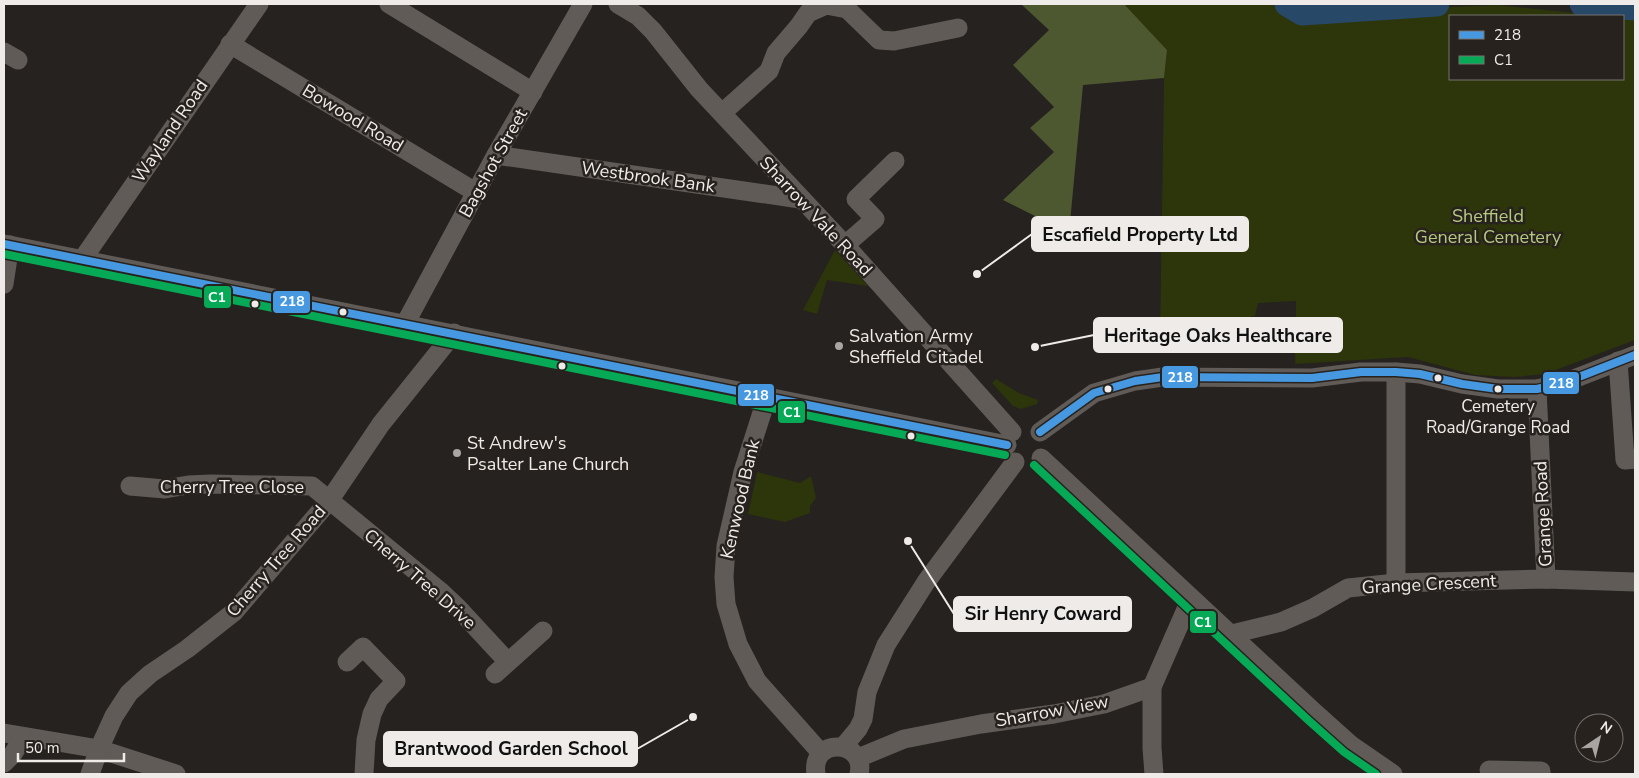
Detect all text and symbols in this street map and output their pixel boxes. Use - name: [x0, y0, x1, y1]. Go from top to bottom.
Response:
- legend: [1449, 15, 1624, 80]
- text: 218: [1494, 25, 1521, 45]
- text: C1: [1494, 50, 1513, 70]
- street label: Wayland Road: [127, 75, 213, 187]
- street label: Bowood Road: [298, 78, 408, 158]
- street label: Bagshot Street: [453, 104, 533, 222]
- street label: Sharrow Vale Road: [754, 151, 878, 281]
- street label: Westbrook Bank: [580, 156, 717, 198]
- park label: Sheffield General Cemetery: [1415, 204, 1562, 249]
- callout: Escafield Property Ltd: [1032, 217, 1248, 251]
- text: Escafield Property Ltd: [1042, 222, 1238, 248]
- line badge: C1: [203, 285, 232, 309]
- text: C1: [208, 288, 226, 307]
- line badge: 218: [272, 290, 311, 314]
- text: 218: [279, 292, 305, 311]
- unlabelled marker: [250, 299, 260, 309]
- unlabelled marker: [338, 307, 348, 317]
- callout: Heritage Oaks Healthcare: [1094, 318, 1342, 352]
- text: Heritage Oaks Healthcare: [1104, 323, 1332, 349]
- place label: Salvation Army Sheffield Citadel: [849, 324, 984, 369]
- marker: Salvation Army Sheffield Citadel: [833, 340, 845, 352]
- unlabelled marker: [557, 361, 567, 371]
- line badge: 218: [1161, 365, 1199, 389]
- text: 218: [1167, 368, 1193, 387]
- line badge: 218: [1542, 371, 1580, 395]
- unlabelled marker: [1433, 373, 1443, 383]
- text: 218: [1548, 374, 1574, 393]
- line badge: 218: [737, 383, 775, 407]
- unlabelled marker: [1103, 384, 1113, 394]
- marker: Cemetery Road/Grange Road: [1493, 384, 1503, 394]
- text: 218: [743, 386, 769, 405]
- place label: Cemetery Road/Grange Road: [1426, 395, 1570, 439]
- line badge: C1: [777, 400, 806, 424]
- text: C1: [783, 403, 801, 422]
- place label: St Andrew's Psalter Lane Church: [467, 431, 629, 476]
- unlabelled marker: [906, 431, 916, 441]
- street label: Kenwood Bank: [715, 436, 766, 561]
- marker: St Andrew's Psalter Lane Church: [451, 447, 463, 459]
- street label: Grange Road: [1528, 461, 1558, 567]
- street label: Cherry Tree Close: [160, 475, 304, 499]
- street label: Cherry Tree Road: [221, 500, 331, 622]
- street label: Cherry Tree Drive: [359, 524, 481, 634]
- street label: Grange Crescent: [1361, 568, 1498, 600]
- callout: Sir Henry Coward: [954, 597, 1131, 631]
- text: Sir Henry Coward: [965, 601, 1121, 627]
- line badge: C1: [1189, 610, 1217, 634]
- text: C1: [1194, 613, 1212, 632]
- street label: Sharrow View: [994, 689, 1110, 733]
- north arrow: [1574, 713, 1624, 763]
- text: N: [1596, 717, 1616, 739]
- scale bar: [18, 730, 124, 762]
- callout: Brantwood Garden School: [384, 732, 637, 766]
- text: Brantwood Garden School: [394, 736, 628, 762]
- text: 50 m: [25, 738, 60, 758]

